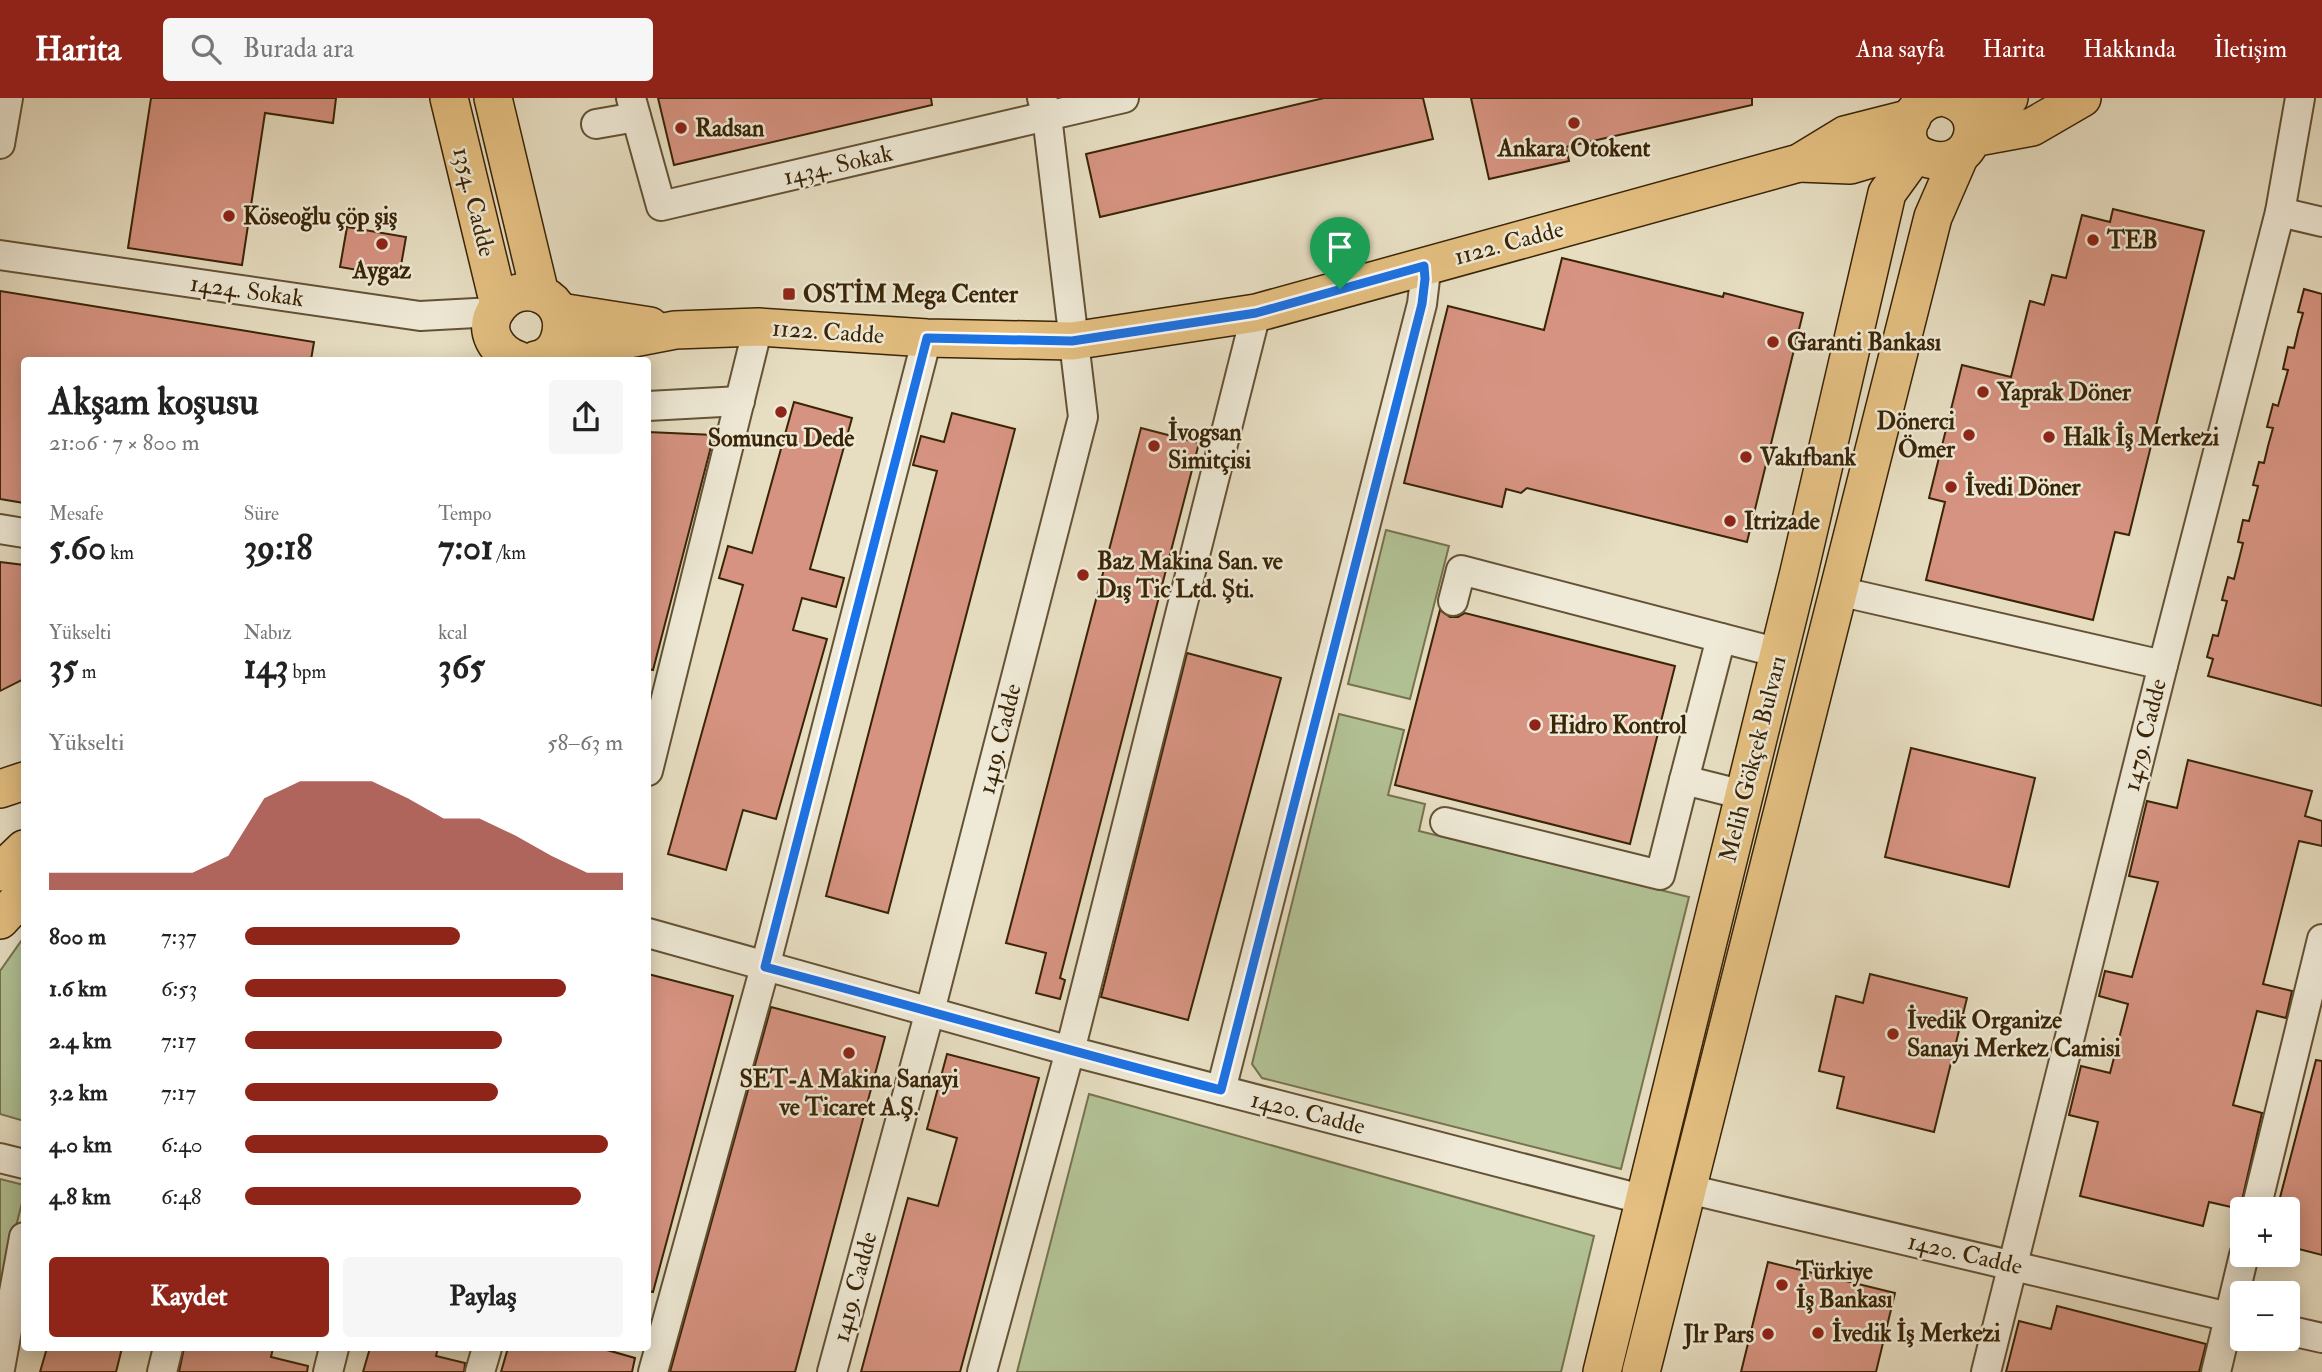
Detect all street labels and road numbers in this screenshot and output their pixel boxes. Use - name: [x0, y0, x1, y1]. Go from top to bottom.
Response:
- street label: 1434. Sokak: [780, 137, 896, 193]
- street label: 1354. Cadde: [445, 144, 503, 260]
- street label: 1122. Cadde: [1451, 214, 1567, 272]
- street label: 1424. Sokak: [188, 268, 306, 314]
- street label: 1122. Cadde: [771, 313, 885, 351]
- street label: Melih Gökçek Bulvarı: [1712, 653, 1794, 865]
- street label: 1479. Cadde: [2116, 675, 2174, 795]
- street label: 1419. Cadde: [971, 680, 1029, 798]
- street label: 1420. Cadde: [1248, 1084, 1368, 1142]
- street label: 1420. Cadde: [1905, 1226, 2025, 1282]
- street label: 1419. Cadde: [825, 1228, 885, 1346]

